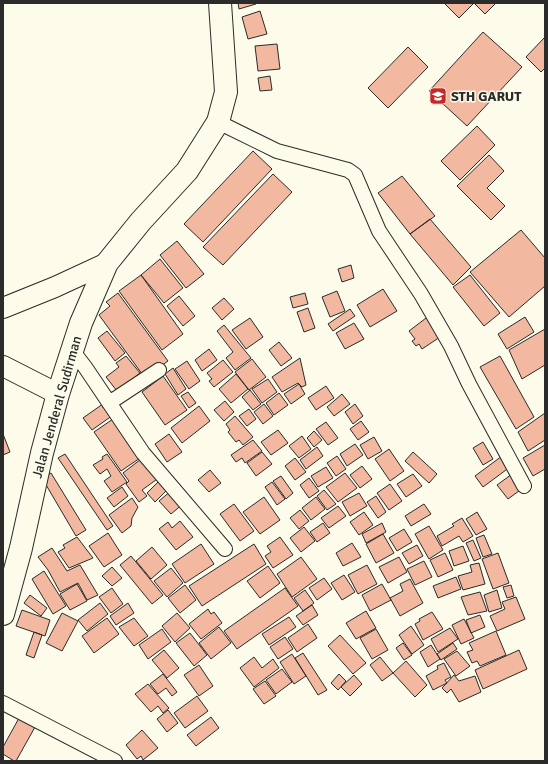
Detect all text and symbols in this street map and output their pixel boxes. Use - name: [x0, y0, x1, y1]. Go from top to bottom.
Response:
- school or university icon: STH GARUT: [428, 86, 448, 106]
- place label: STH GARUT: [451, 88, 522, 105]
- street label: Jalan Jenderal Sudirman: [29, 334, 85, 480]

